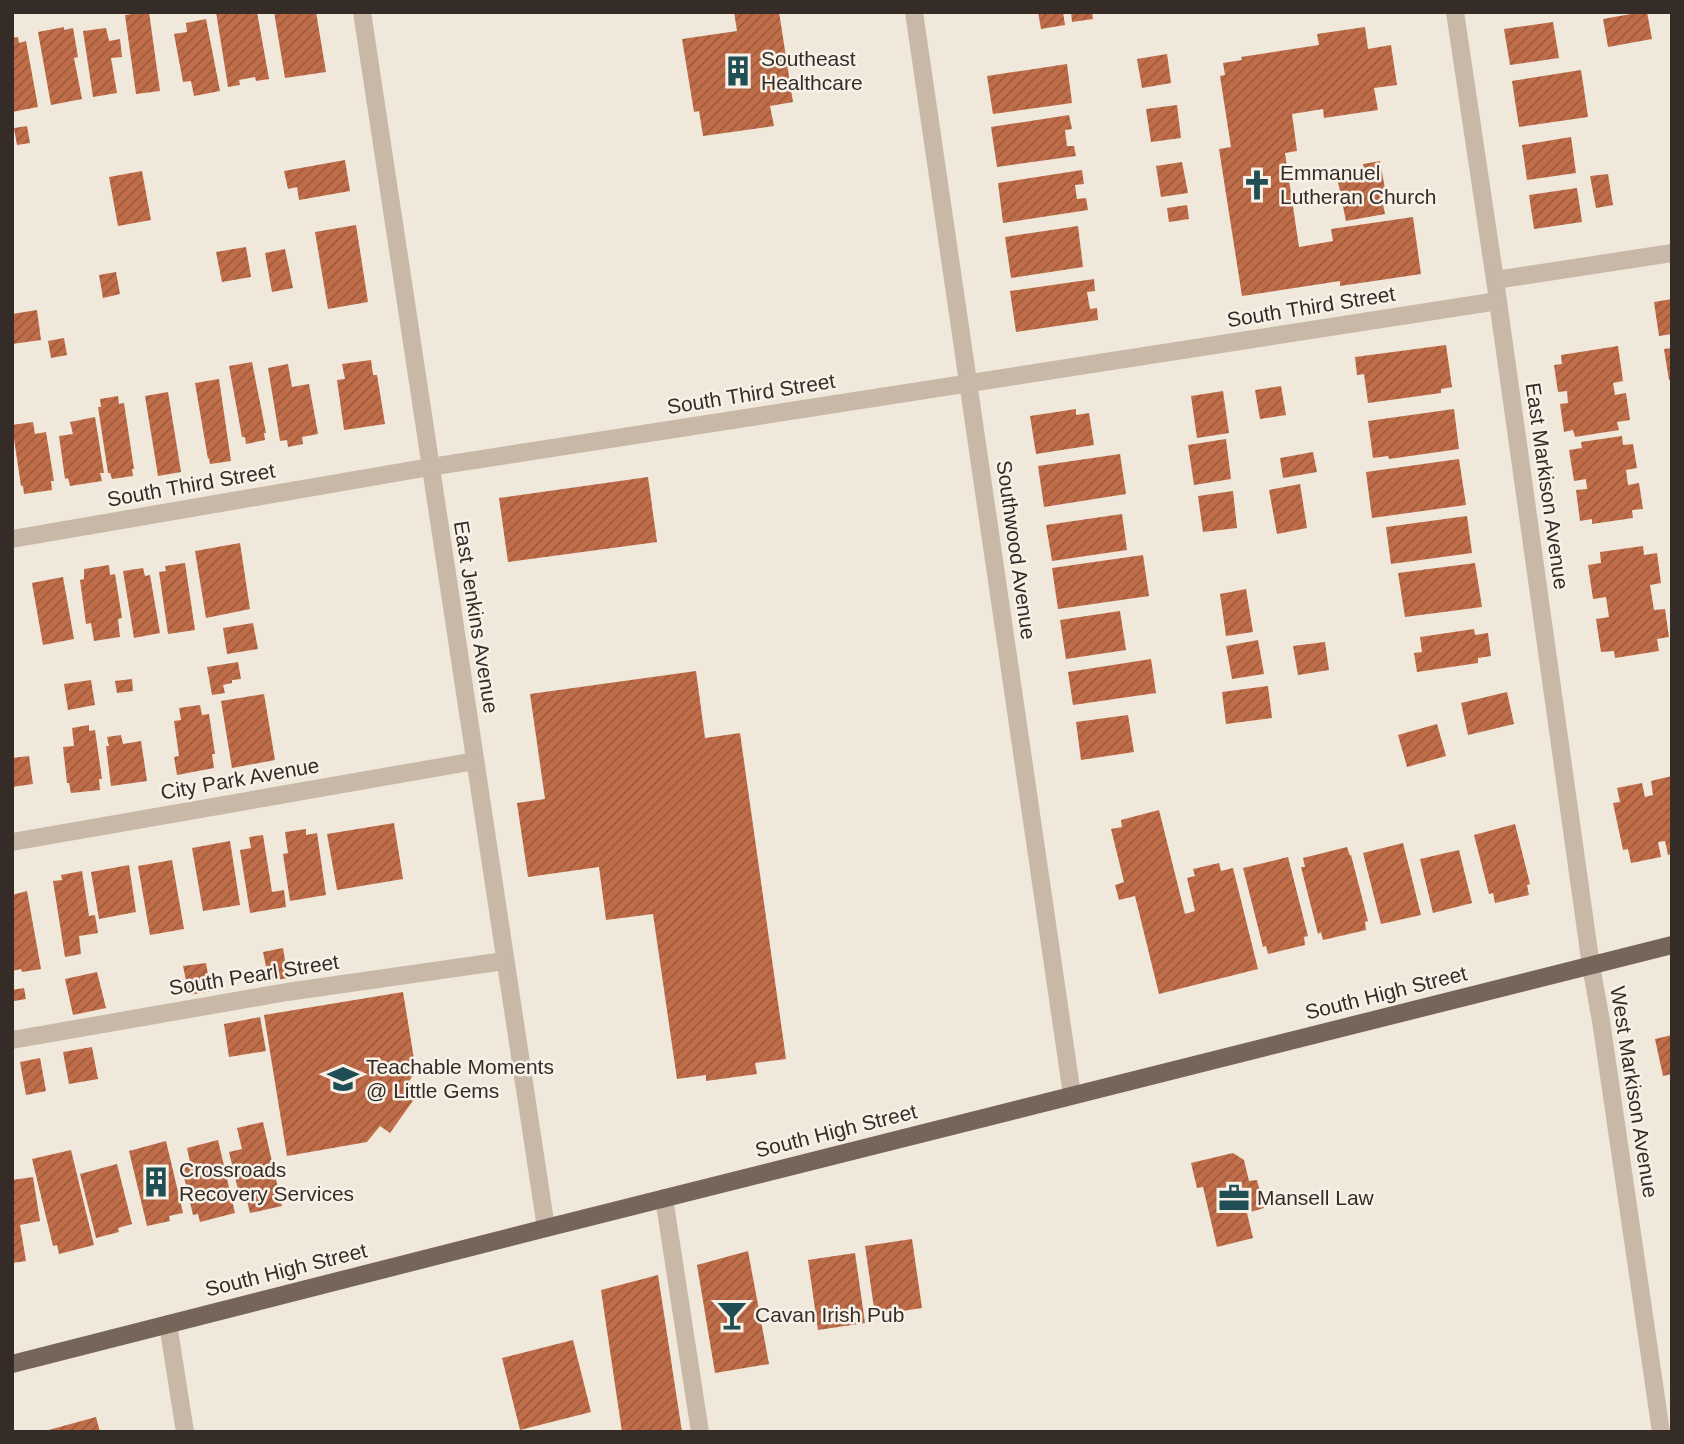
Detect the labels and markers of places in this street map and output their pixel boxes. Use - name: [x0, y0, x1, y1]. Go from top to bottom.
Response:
- place label: Southeast Healthcare: [761, 47, 863, 94]
- building icon: Southeast Healthcare: [721, 54, 755, 88]
- place label: Emmanuel Lutheran Church: [1280, 161, 1436, 208]
- church icon: Emmanuel Lutheran Church: [1240, 168, 1274, 202]
- place label: Teachable Moments @ Little Gems: [366, 1055, 554, 1102]
- school or university icon: Teachable Moments @ Little Gems: [326, 1062, 360, 1096]
- place label: Crossroads Recovery Services: [179, 1158, 354, 1205]
- building icon: Crossroads Recovery Services: [139, 1165, 173, 1199]
- office icon: Mansell Law: [1217, 1181, 1251, 1215]
- place label: Mansell Law: [1257, 1186, 1375, 1209]
- bar icon: Cavan Irish Pub: [715, 1298, 749, 1332]
- place label: Cavan Irish Pub: [755, 1303, 904, 1326]

